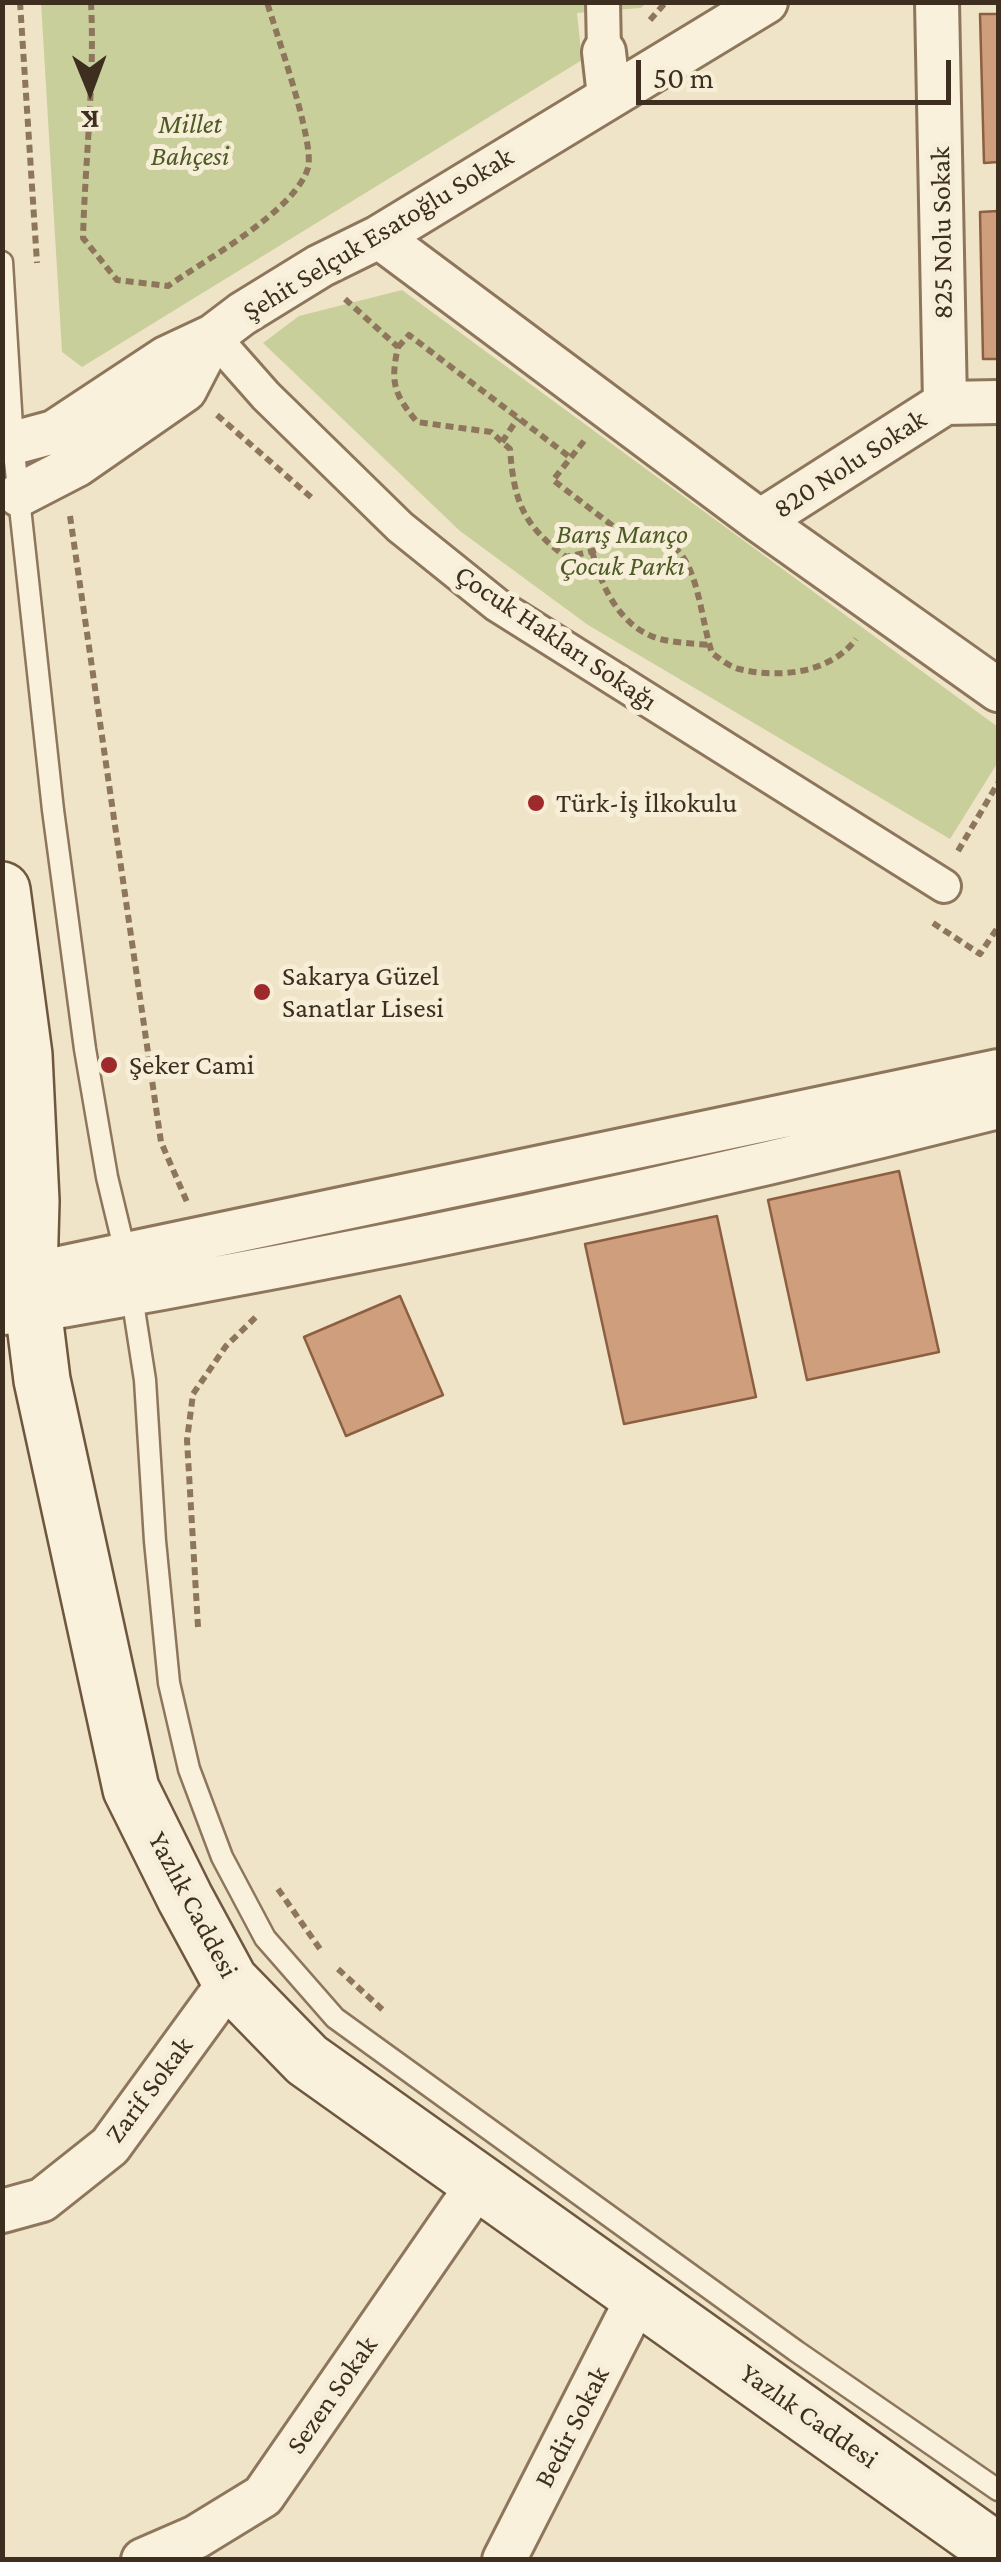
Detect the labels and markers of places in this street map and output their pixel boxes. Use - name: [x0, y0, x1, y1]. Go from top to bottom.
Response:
- place label: Türk-İş İlkokulu: [556, 786, 737, 820]
- marker: Türk-İş İlkokulu: [525, 792, 547, 814]
- place label: Sakarya Güzel Sanatlar Lisesi: [282, 959, 444, 1025]
- marker: Sakarya Güzel Sanatlar Lisesi: [251, 981, 273, 1003]
- place label: Şeker Cami: [129, 1048, 254, 1082]
- marker: Şeker Cami: [98, 1054, 120, 1076]

